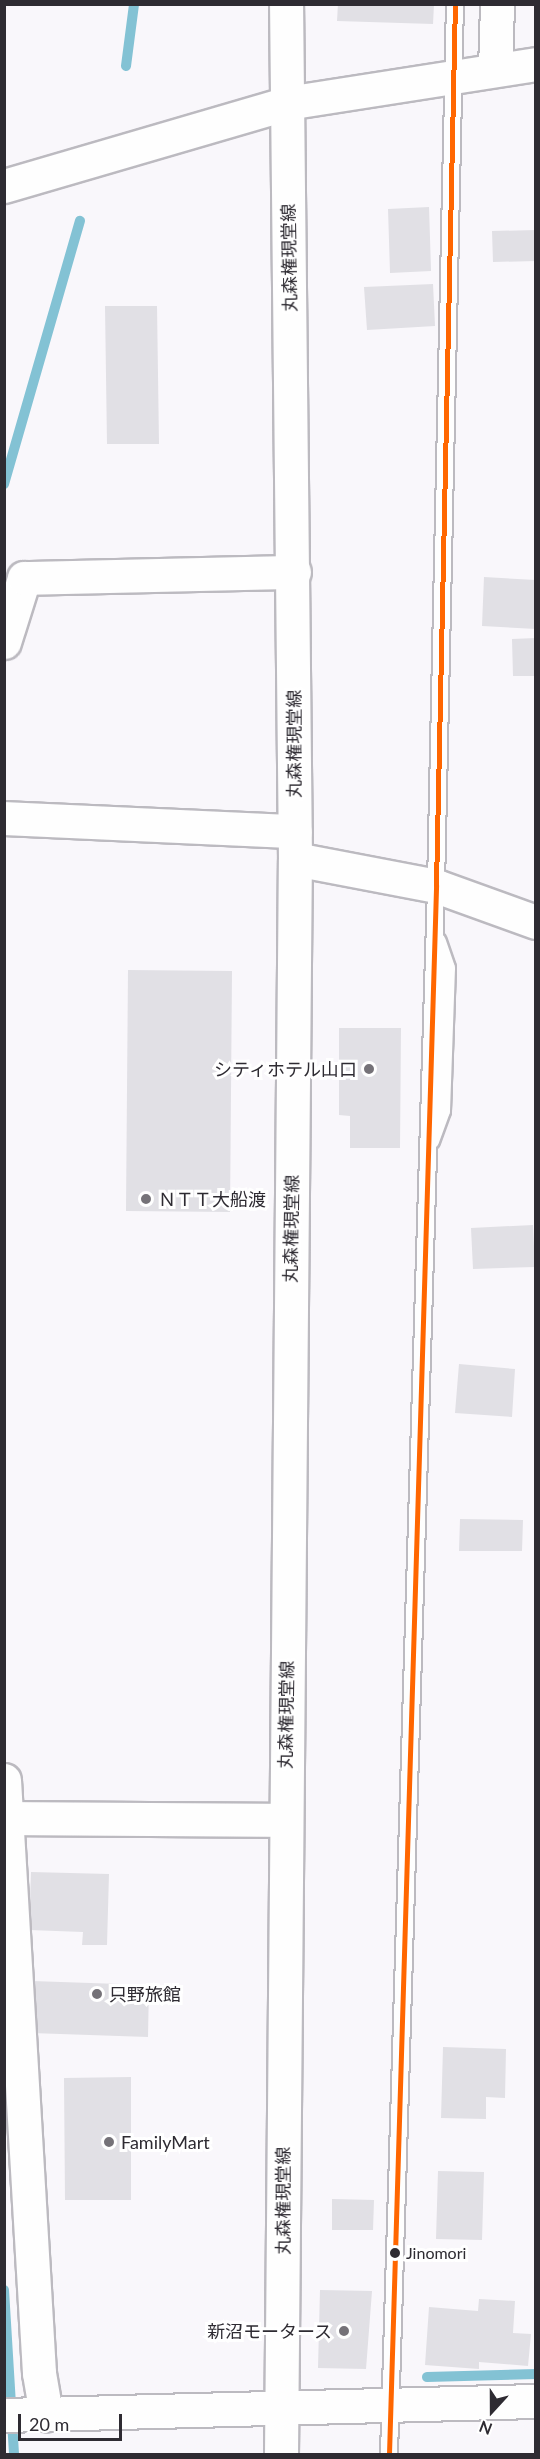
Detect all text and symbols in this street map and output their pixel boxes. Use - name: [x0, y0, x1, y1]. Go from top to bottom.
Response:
- street label: 丸森権現堂線: [277, 204, 301, 312]
- street label: 丸森権現堂線: [283, 690, 305, 798]
- place label: シティホテル山口: [213, 1058, 357, 1080]
- marker: シティホテル山口: [362, 1062, 376, 1076]
- street label: 丸森権現堂線: [279, 1175, 303, 1283]
- place label: ＮＴＴ大船渡: [158, 1188, 266, 1210]
- marker: ＮＴＴ大船渡: [139, 1192, 153, 1206]
- street label: 丸森権現堂線: [274, 1661, 298, 1769]
- place label: 只野旅館: [109, 1983, 181, 2005]
- marker: 只野旅館: [90, 1987, 104, 2001]
- place label: FamilyMart: [121, 2131, 210, 2153]
- marker: FamilyMart: [102, 2135, 116, 2149]
- street label: 丸森権現堂線: [272, 2147, 294, 2255]
- place label: Jinomori: [406, 2243, 466, 2263]
- marker: Jinomori: [389, 2247, 401, 2259]
- place label: 新沼モータース: [206, 2320, 332, 2342]
- marker: 新沼モータース: [337, 2324, 351, 2338]
- north arrow: [462, 2381, 522, 2441]
- scale bar: [21, 2402, 124, 2440]
- text: 20 m: [29, 2413, 69, 2435]
- text: N: [476, 2417, 495, 2439]

